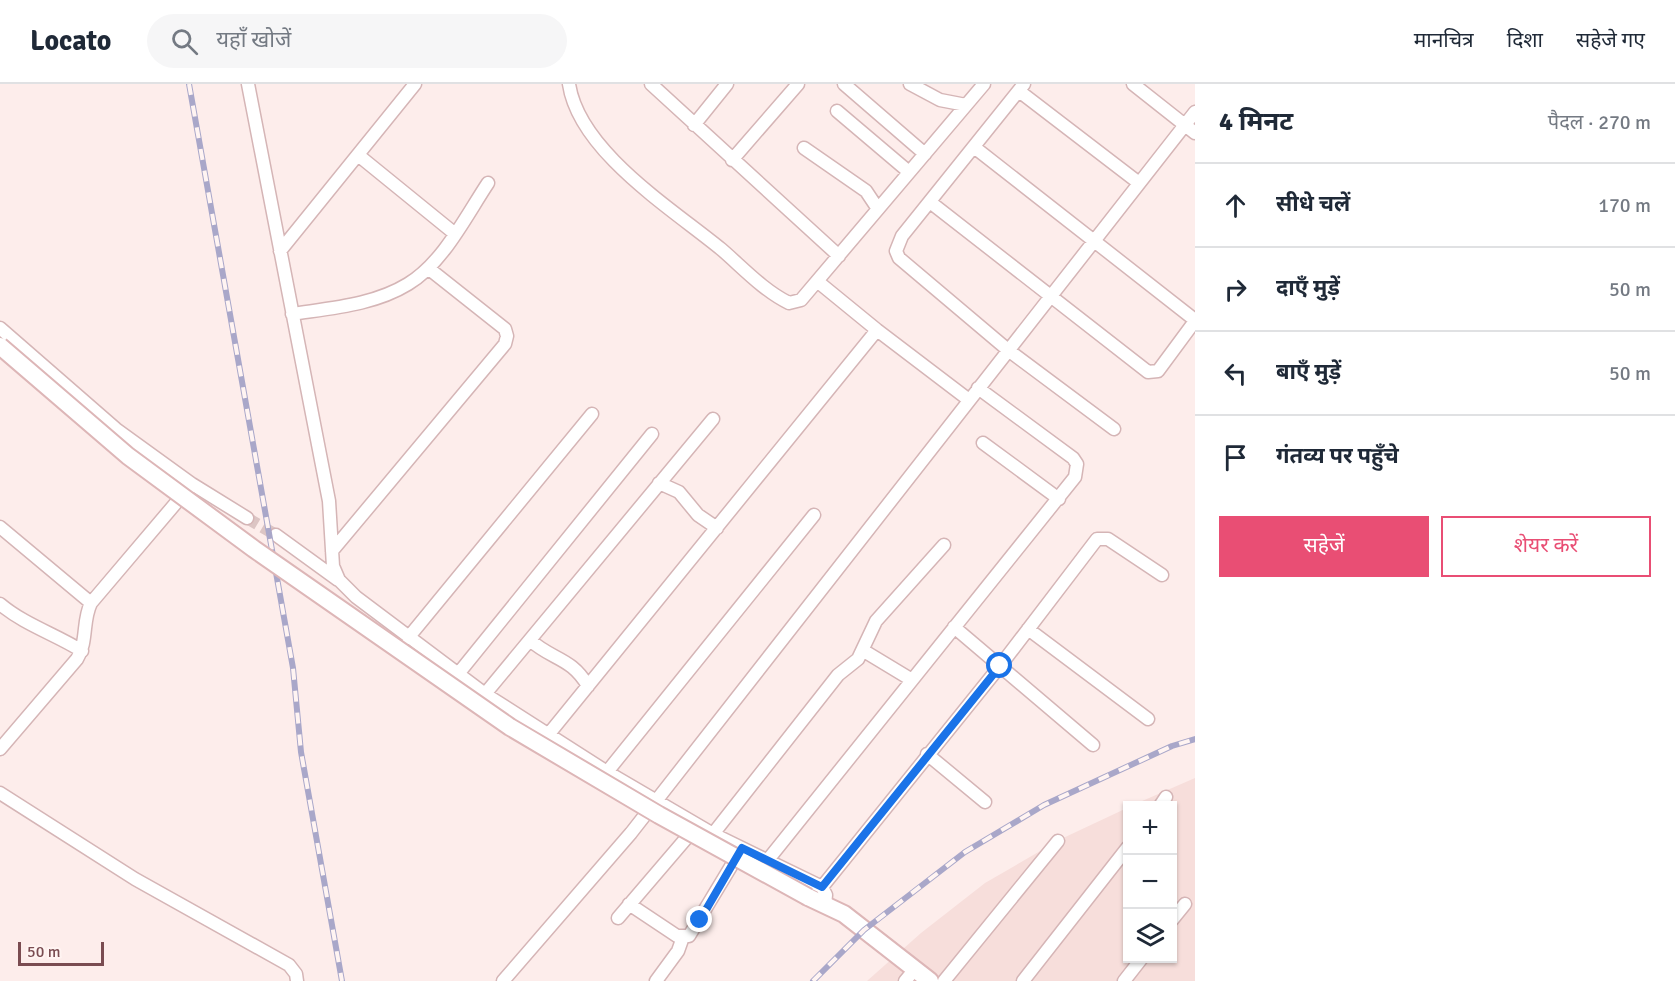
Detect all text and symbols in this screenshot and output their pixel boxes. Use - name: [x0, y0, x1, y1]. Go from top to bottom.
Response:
- search box: [147, 14, 567, 68]
- text: Locato: [30, 24, 111, 58]
- icon: search: [168, 25, 201, 58]
- text: यहाँ खोजें: [216, 26, 291, 53]
- text: मानचित्र: [1414, 27, 1474, 53]
- text: दिशा: [1507, 27, 1543, 53]
- text: सहेजे गए: [1576, 27, 1645, 53]
- text: 4 मिनट: [1219, 106, 1293, 138]
- text: पैदल · 270 m: [1548, 110, 1651, 135]
- icon: ahead: [1219, 189, 1252, 222]
- text: सीधे चलें: [1276, 190, 1350, 217]
- text: 170 m: [1598, 193, 1651, 218]
- icon: right: [1219, 273, 1252, 306]
- text: दाएँ मुड़ें: [1276, 274, 1340, 301]
- text: 50 m: [1609, 277, 1651, 302]
- icon: left: [1219, 357, 1252, 390]
- text: बाएँ मुड़ें: [1276, 358, 1341, 385]
- text: 50 m: [1609, 361, 1651, 386]
- icon: arrive: [1219, 441, 1252, 474]
- text: गंतव्य पर पहुँचे: [1276, 442, 1399, 469]
- button: सहेजें: [1219, 516, 1429, 577]
- button: शेयर करें: [1441, 516, 1651, 577]
- route start: [986, 652, 1012, 678]
- map controls: [1123, 801, 1177, 963]
- button: +: [1123, 801, 1177, 855]
- button: −: [1123, 855, 1177, 909]
- route end: [686, 906, 712, 932]
- button: layers: [1123, 909, 1177, 963]
- scale bar: [18, 939, 104, 966]
- text: 50 m: [27, 942, 61, 962]

